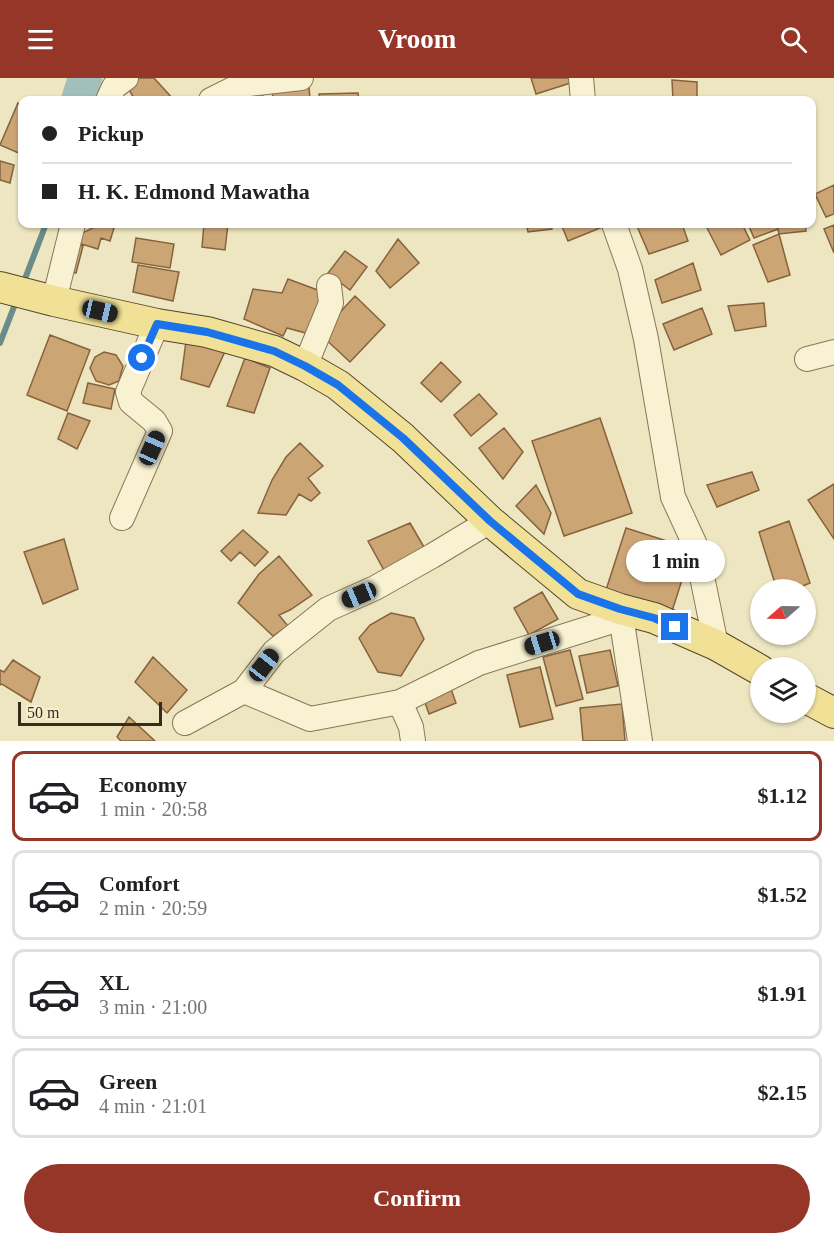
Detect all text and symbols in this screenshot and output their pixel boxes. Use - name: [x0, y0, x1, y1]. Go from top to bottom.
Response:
- icon: menu: [24, 23, 57, 56]
- icon: search: [777, 23, 810, 56]
- text: Vroom: [378, 24, 456, 54]
- text: Pickup: [78, 121, 144, 146]
- text: H. K. Edmond Mawatha: [78, 179, 310, 204]
- car: [80, 298, 120, 324]
- route start: [128, 344, 155, 371]
- car: [136, 428, 168, 468]
- callout: 1 min: [626, 540, 724, 582]
- text: 1 min: [651, 550, 700, 572]
- north arrow: [750, 579, 816, 645]
- map controls: [750, 579, 816, 723]
- car: [339, 580, 379, 610]
- route end: [661, 613, 688, 640]
- car: [522, 629, 562, 657]
- car: [246, 645, 282, 685]
- button: layers: [750, 657, 816, 723]
- scale bar: [18, 699, 162, 726]
- text: 50 m: [27, 704, 59, 721]
- icon: car: [27, 769, 81, 823]
- text: Economy: [99, 772, 187, 797]
- text: $1.12: [758, 783, 807, 808]
- text: 1 min · 20:58: [99, 798, 207, 820]
- icon: car: [27, 868, 81, 922]
- text: Comfort: [99, 871, 180, 896]
- text: $1.52: [758, 882, 807, 907]
- text: 2 min · 20:59: [99, 897, 207, 919]
- icon: car: [27, 967, 81, 1021]
- text: XL: [99, 970, 130, 995]
- text: $1.91: [758, 981, 807, 1006]
- text: 3 min · 21:00: [99, 996, 207, 1018]
- icon: car: [27, 1066, 81, 1120]
- text: Green: [99, 1069, 157, 1094]
- text: $2.15: [758, 1080, 807, 1105]
- text: 4 min · 21:01: [99, 1095, 207, 1117]
- button: Confirm: [24, 1164, 810, 1233]

